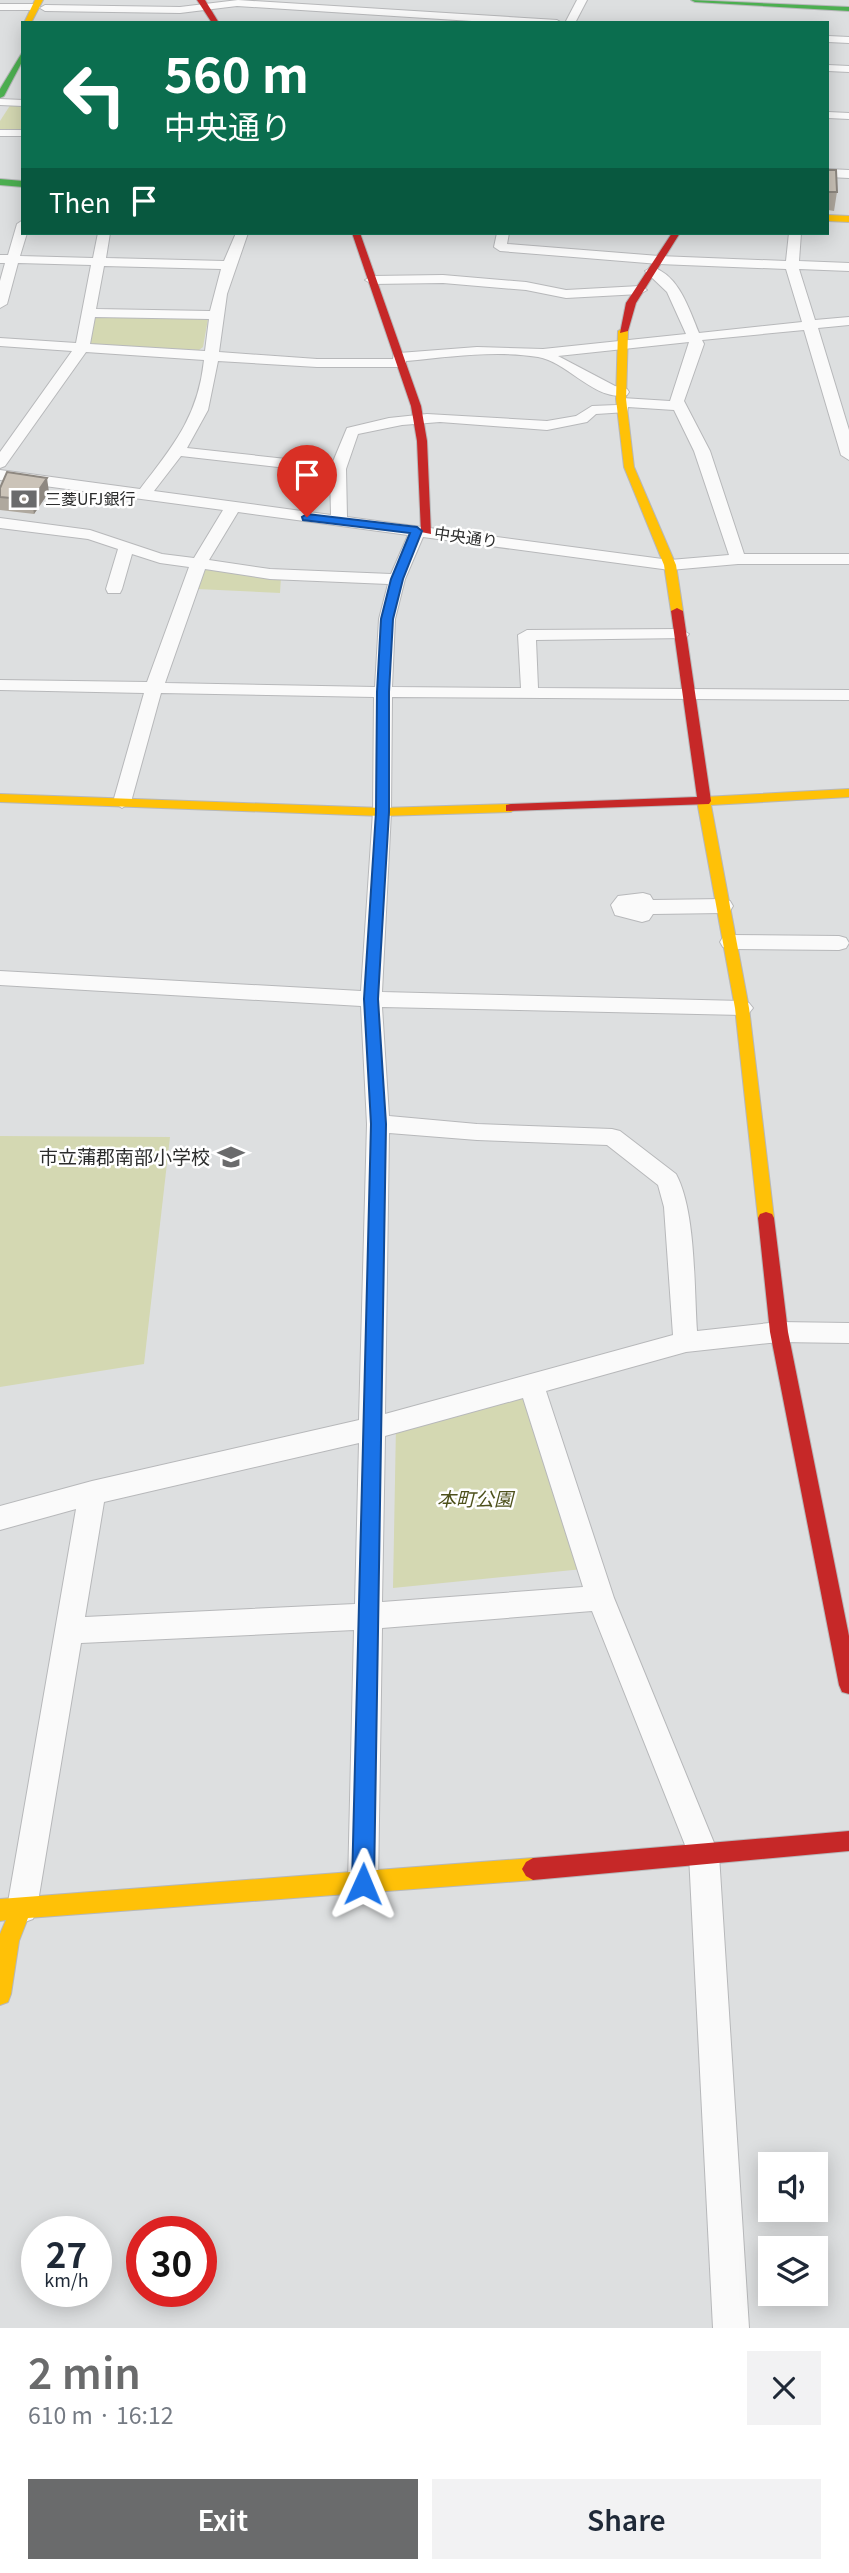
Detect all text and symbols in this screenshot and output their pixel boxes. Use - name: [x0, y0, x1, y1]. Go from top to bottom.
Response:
- text: 560 m: [164, 36, 309, 107]
- icon: left: [49, 49, 140, 140]
- text: 中央通り: [164, 102, 292, 148]
- icon: arrive: [125, 182, 163, 220]
- text: Then: [49, 183, 111, 220]
- pin: [277, 445, 337, 517]
- icon: arrive: [288, 456, 326, 494]
- bank icon: 三菱UFJ銀行: [9, 484, 39, 514]
- place label: 三菱UFJ銀行: [45, 486, 135, 510]
- street label: 中央通り: [433, 520, 500, 552]
- place label: 市立蒲郡南部小学校: [39, 1142, 210, 1169]
- school or university icon: 市立蒲郡南部小学校: [216, 1142, 246, 1172]
- park label: 本町公園: [437, 1484, 516, 1511]
- position arrow: [326, 1847, 400, 1921]
- map controls: [758, 2152, 828, 2306]
- button: sound: [758, 2152, 828, 2222]
- speed limit sign: 30: [126, 2216, 217, 2307]
- text: 27: [46, 2227, 87, 2278]
- button: layers: [758, 2236, 828, 2306]
- text: km/h: [44, 2266, 89, 2292]
- text: 2 min: [28, 2340, 141, 2401]
- button: close: [747, 2351, 821, 2425]
- text: 610 m · 16:12: [28, 2397, 173, 2431]
- button: Exit: [28, 2479, 418, 2559]
- button: Share: [432, 2479, 821, 2559]

